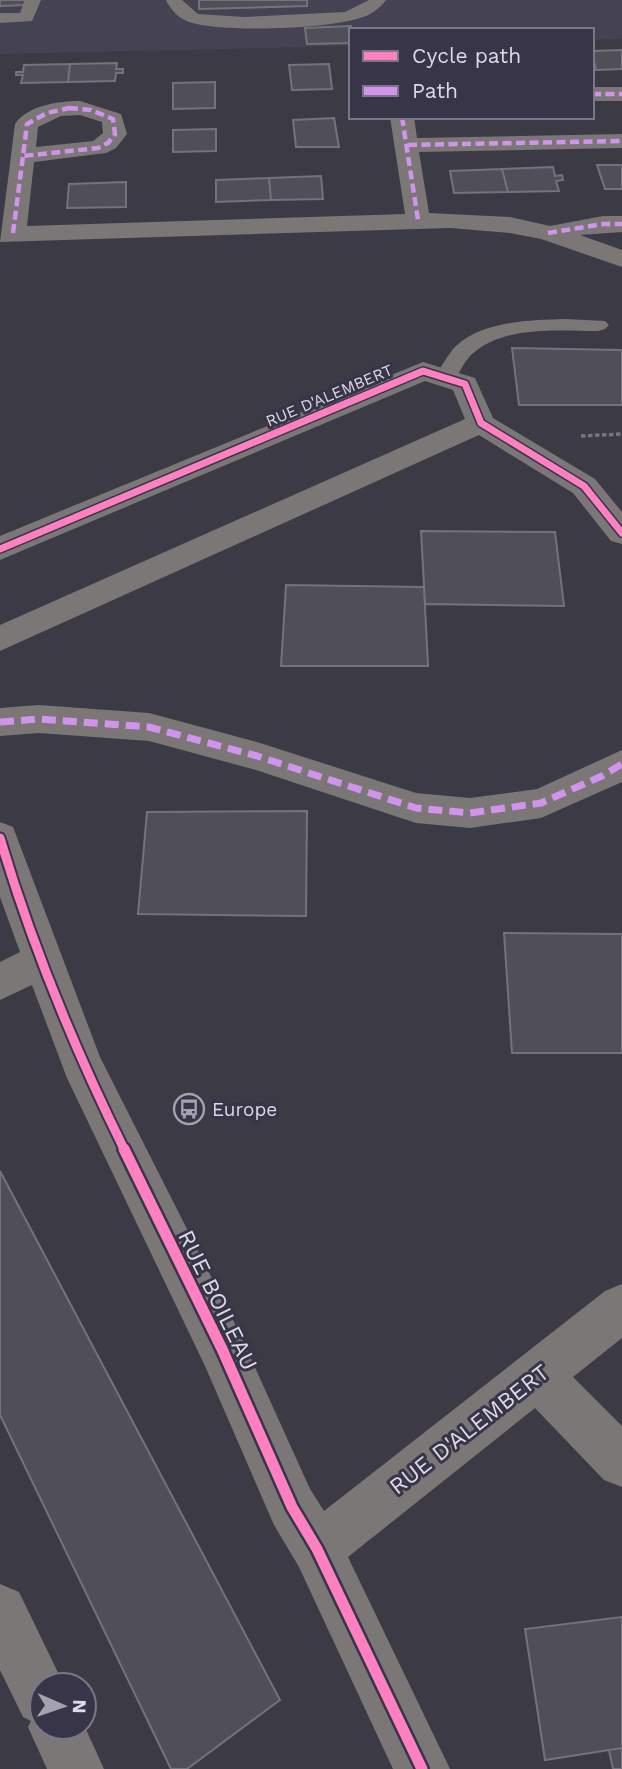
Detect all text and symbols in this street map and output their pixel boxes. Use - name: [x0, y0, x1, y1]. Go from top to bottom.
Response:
- legend: [349, 28, 594, 119]
- text: Cycle path: [412, 43, 521, 68]
- text: Path: [412, 78, 458, 103]
- street label: RUE D'ALEMBERT: [263, 360, 396, 431]
- bus stop icon: Europe: [172, 1092, 206, 1126]
- place label: Europe: [212, 1098, 277, 1121]
- street label: RUE BOILEAU: [172, 1226, 263, 1375]
- street label: RUE D'ALEMBERT: [384, 1359, 555, 1500]
- north arrow: [28, 1671, 98, 1741]
- text: N: [68, 1699, 91, 1714]

